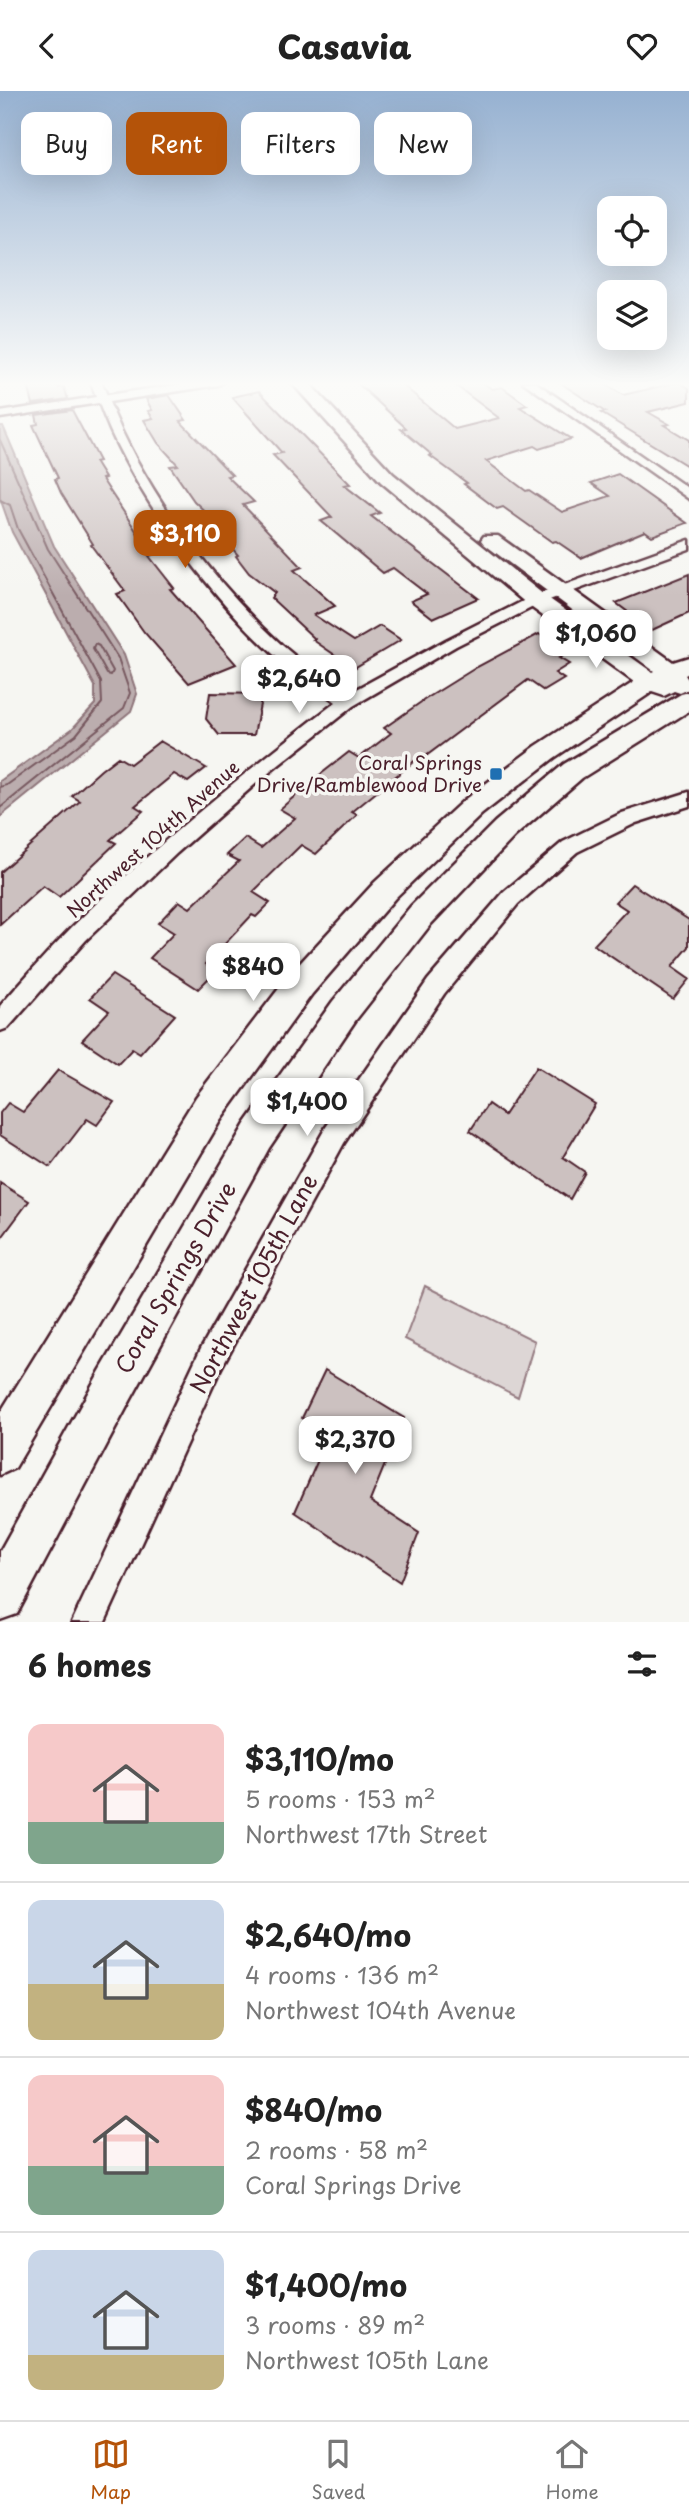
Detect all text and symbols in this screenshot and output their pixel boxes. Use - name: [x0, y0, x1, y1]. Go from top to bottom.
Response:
- text: Casavia: [277, 22, 412, 70]
- icon: back: [28, 27, 66, 65]
- icon: heart: [623, 27, 661, 65]
- chip: Buy: [21, 112, 112, 175]
- chip: Rent: [126, 112, 227, 175]
- chip: Filters: [241, 112, 360, 175]
- chip: New: [374, 112, 472, 175]
- map controls: [597, 196, 667, 350]
- button: locate: [597, 196, 667, 266]
- button: layers: [597, 280, 667, 350]
- pin: $3,110: [128, 511, 242, 570]
- text: $3,110: [150, 515, 220, 550]
- pin: $1,060: [539, 611, 653, 670]
- text: $1,060: [555, 615, 637, 650]
- pin: $2,640: [242, 655, 356, 715]
- text: $2,640: [257, 660, 341, 695]
- place label: Coral Springs Drive/Ramblewood Drive: [257, 748, 482, 798]
- street label: Northwest 104th Avenue: [60, 753, 245, 924]
- marker: Coral Springs Drive/Ramblewood Drive: [488, 766, 504, 782]
- pin: $840: [212, 943, 294, 1003]
- text: $840: [222, 948, 284, 983]
- pin: $1,400: [250, 1079, 364, 1138]
- text: $1,400: [266, 1083, 348, 1118]
- street label: Northwest 105th Lane: [180, 1167, 325, 1399]
- street label: Coral Springs Drive: [105, 1175, 244, 1380]
- pin: $2,370: [298, 1417, 412, 1476]
- text: $2,370: [315, 1421, 395, 1456]
- text: 6 homes: [28, 1642, 151, 1687]
- icon: filters: [623, 1645, 661, 1683]
- text: $3,110/mo: [245, 1736, 394, 1781]
- icon: home: [84, 1752, 168, 1836]
- text: 5 rooms · 153 m²: [245, 1781, 436, 1816]
- text: Northwest 17th Street: [245, 1816, 487, 1851]
- text: $2,640/mo: [245, 1912, 411, 1957]
- icon: home: [84, 1928, 168, 2012]
- text: 4 rooms · 136 m²: [245, 1957, 439, 1992]
- text: Northwest 104th Avenue: [245, 1992, 516, 2027]
- text: $840/mo: [245, 2087, 382, 2132]
- icon: home: [84, 2103, 168, 2187]
- text: 2 rooms · 58 m²: [245, 2132, 428, 2167]
- text: Coral Springs Drive: [245, 2167, 462, 2202]
- text: $1,400/mo: [245, 2262, 407, 2307]
- icon: home: [84, 2278, 168, 2362]
- text: 3 rooms · 89 m²: [245, 2307, 425, 2342]
- text: Northwest 105th Lane: [245, 2342, 489, 2377]
- tab: Map: [90, 2435, 131, 2505]
- tab: Saved: [311, 2435, 365, 2505]
- tab: Home: [546, 2435, 599, 2505]

